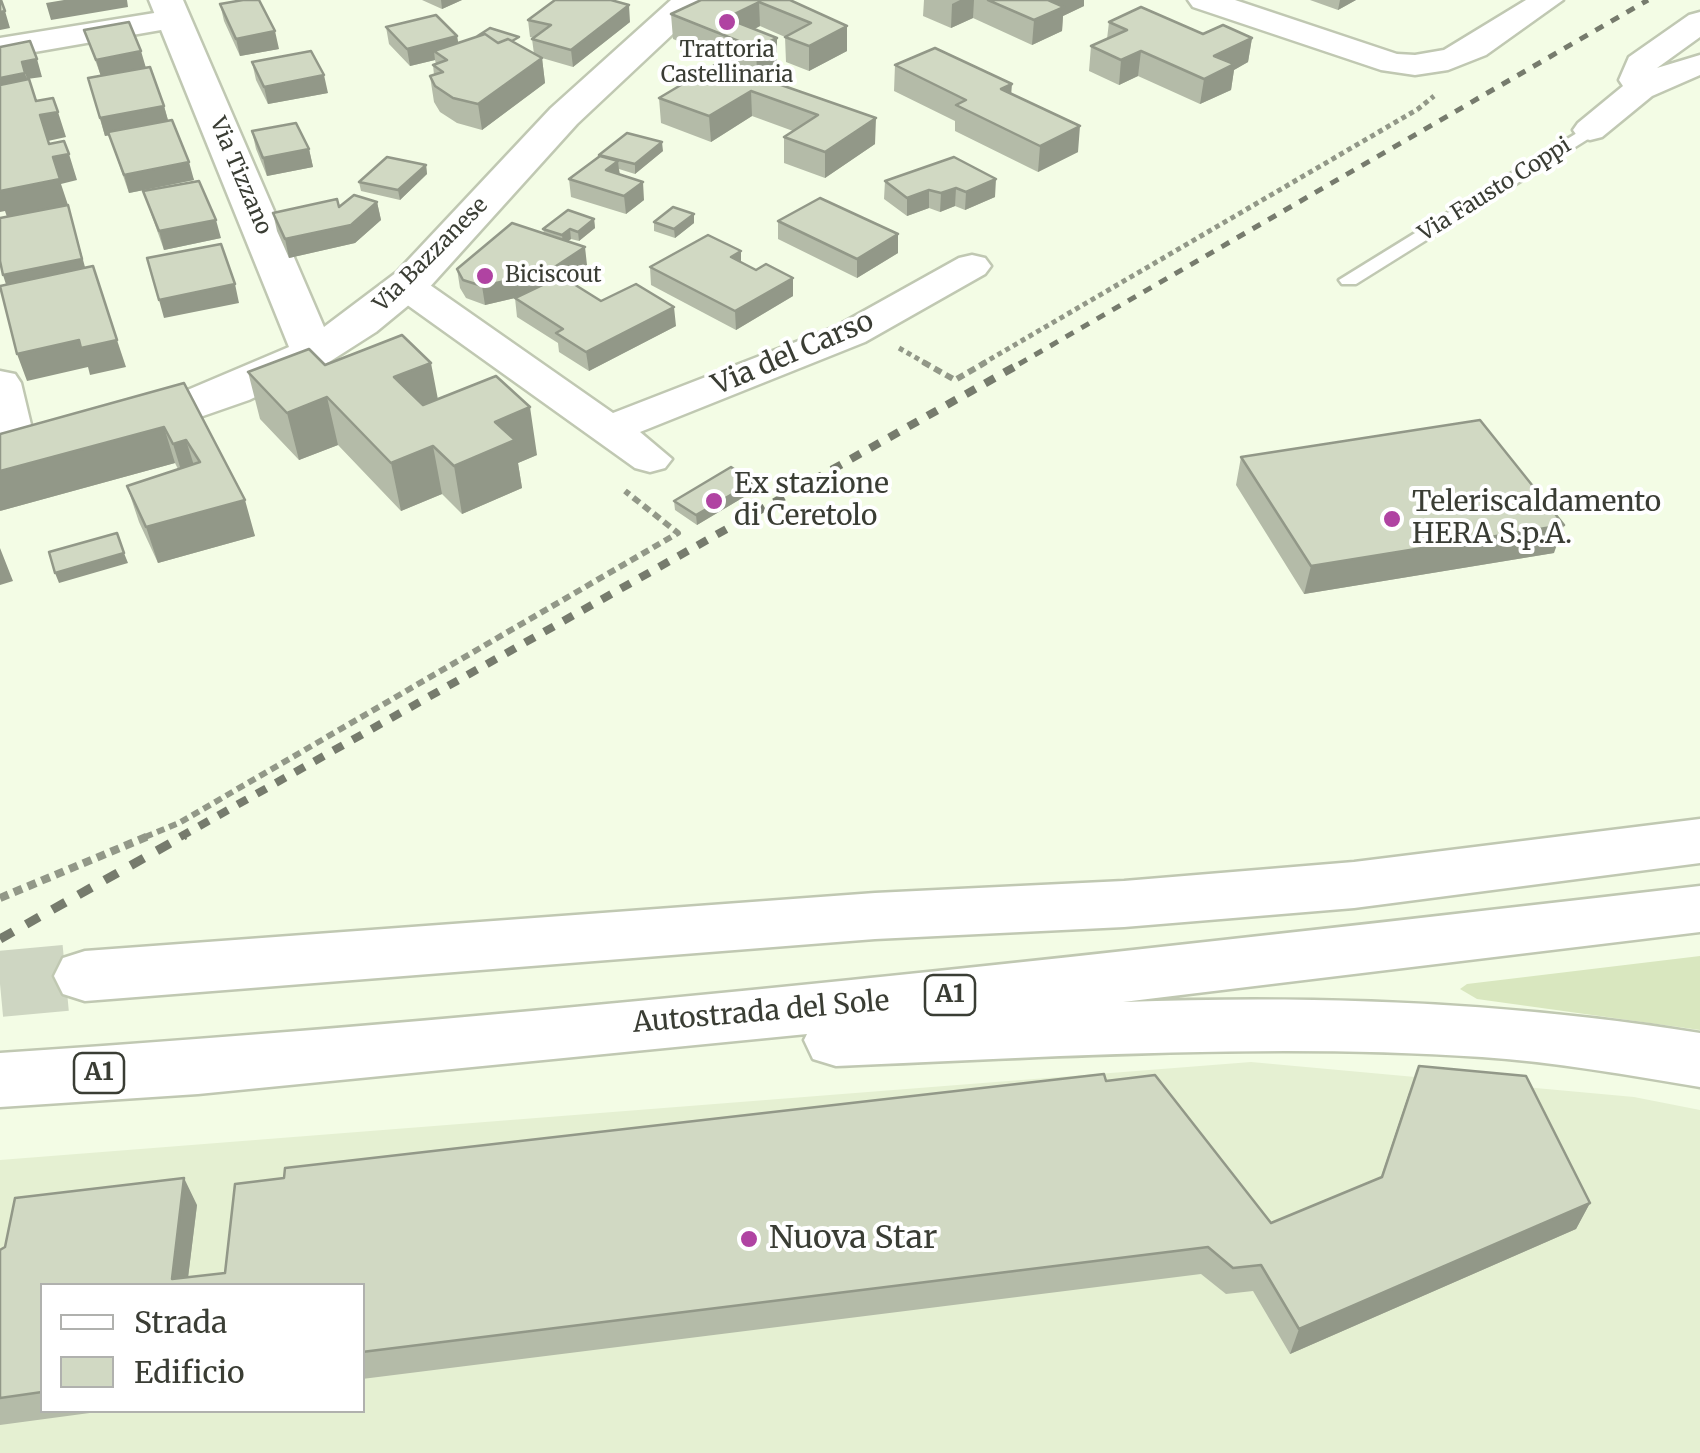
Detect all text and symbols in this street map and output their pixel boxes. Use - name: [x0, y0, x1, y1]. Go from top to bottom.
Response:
- marker: Trattoria Castellinaria: [716, 11, 738, 33]
- place label: Trattoria Castellinaria: [661, 38, 793, 90]
- street label: Via Tizzano: [203, 113, 277, 239]
- street label: Via Fausto Coppi: [1414, 133, 1576, 247]
- street label: Via Bazzanese: [368, 192, 494, 318]
- place label: Biciscout: [505, 263, 602, 289]
- marker: Biciscout: [474, 265, 496, 287]
- street label: Via del Carso: [707, 305, 879, 403]
- place label: Ex stazione di Ceretolo: [734, 468, 889, 534]
- place label: Teleriscaldamento HERA S.p.A.: [1412, 486, 1661, 552]
- marker: Ex stazione di Ceretolo: [703, 490, 725, 512]
- marker: Teleriscaldamento HERA S.p.A.: [1381, 508, 1403, 530]
- road number: A1: [925, 975, 975, 1015]
- street label: Autostrada del Sole: [631, 985, 891, 1041]
- road number: A1: [74, 1053, 124, 1093]
- place label: Nuova Star: [769, 1220, 937, 1258]
- marker: Nuova Star: [738, 1228, 760, 1250]
- legend: [40, 1283, 365, 1413]
- text: Strada: [134, 1303, 227, 1341]
- text: Edificio: [134, 1353, 245, 1391]

